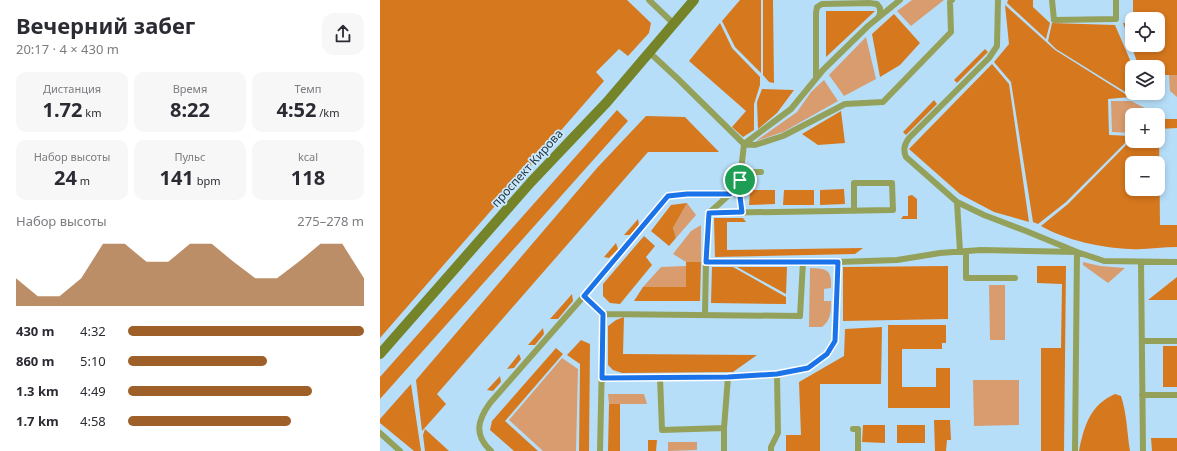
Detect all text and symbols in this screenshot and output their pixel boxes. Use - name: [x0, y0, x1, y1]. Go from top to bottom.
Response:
- text: Вечерний забег: [16, 10, 195, 40]
- map controls: [1125, 12, 1165, 196]
- button: locate: [1125, 12, 1165, 52]
- button: share: [322, 13, 364, 55]
- text: 20:17 · 4 × 430 m: [16, 40, 119, 58]
- button: layers: [1125, 60, 1165, 100]
- text: Дистанция: [43, 81, 101, 96]
- text: Время: [173, 81, 207, 96]
- text: Темп: [295, 81, 321, 96]
- text: 1.72: [43, 96, 82, 123]
- text: 8:22: [170, 96, 210, 123]
- text: 4:52: [276, 96, 316, 123]
- text: km: [82, 105, 101, 120]
- text: /km: [316, 105, 340, 120]
- button: +: [1125, 108, 1165, 148]
- street label: проспект Кирова: [487, 125, 567, 211]
- text: Набор высоты: [34, 149, 110, 164]
- text: Пульс: [175, 149, 206, 164]
- text: kcal: [298, 149, 318, 164]
- button: −: [1125, 156, 1165, 196]
- pin: [723, 163, 757, 197]
- text: 24: [54, 164, 77, 191]
- text: 141: [159, 164, 194, 191]
- text: 118: [291, 164, 325, 191]
- icon: arrive: [729, 169, 751, 191]
- text: m: [77, 173, 90, 188]
- text: bpm: [194, 173, 221, 188]
- text: Набор высоты: [16, 212, 107, 230]
- text: 275–278 m: [297, 212, 364, 230]
- text: 430 m: [16, 322, 54, 340]
- text: 4:32: [80, 322, 106, 340]
- text: 860 m: [16, 352, 54, 370]
- text: 5:10: [80, 352, 106, 370]
- text: 1.3 km: [16, 382, 59, 400]
- text: 4:49: [80, 382, 106, 400]
- text: 1.7 km: [16, 412, 59, 430]
- text: 4:58: [80, 412, 106, 430]

